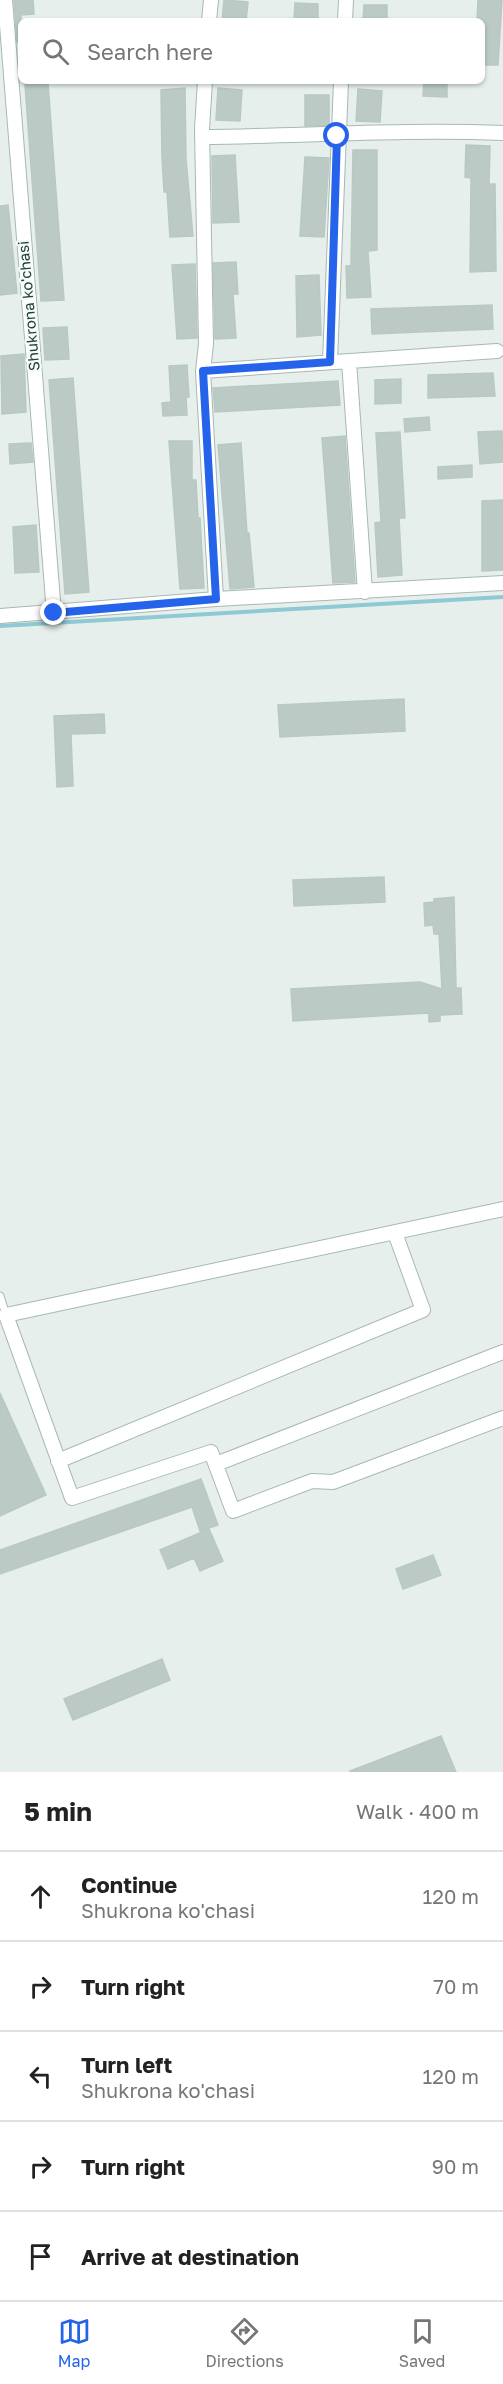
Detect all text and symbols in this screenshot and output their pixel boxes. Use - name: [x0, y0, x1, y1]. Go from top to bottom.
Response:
- search box: [18, 18, 485, 84]
- icon: search: [39, 35, 72, 68]
- text: Search here: [87, 38, 213, 65]
- route start: [323, 122, 349, 148]
- street label: Shukrona ko'chasi: [13, 240, 43, 372]
- route end: [40, 599, 66, 625]
- text: 5 min: [24, 1796, 92, 1827]
- text: Walk · 400 m: [356, 1799, 479, 1823]
- text: Continue: [81, 1871, 177, 1898]
- icon: ahead: [24, 1880, 57, 1913]
- text: 120 m: [423, 1884, 479, 1908]
- text: Shukrona ko'chasi: [81, 1898, 255, 1922]
- icon: right: [24, 1970, 57, 2003]
- text: Turn right: [81, 1973, 185, 2000]
- text: 70 m: [433, 1974, 479, 1998]
- text: Turn left: [81, 2051, 172, 2078]
- icon: left: [24, 2060, 57, 2093]
- text: 120 m: [423, 2064, 479, 2088]
- text: Shukrona ko'chasi: [81, 2078, 255, 2102]
- icon: right: [24, 2150, 57, 2183]
- text: Turn right: [81, 2153, 185, 2180]
- text: 90 m: [432, 2154, 479, 2178]
- icon: arrive: [24, 2240, 57, 2273]
- text: Arrive at destination: [81, 2243, 299, 2270]
- tab: Map: [58, 2315, 91, 2371]
- tab: Directions: [206, 2315, 284, 2371]
- tab: Saved: [399, 2315, 445, 2371]

